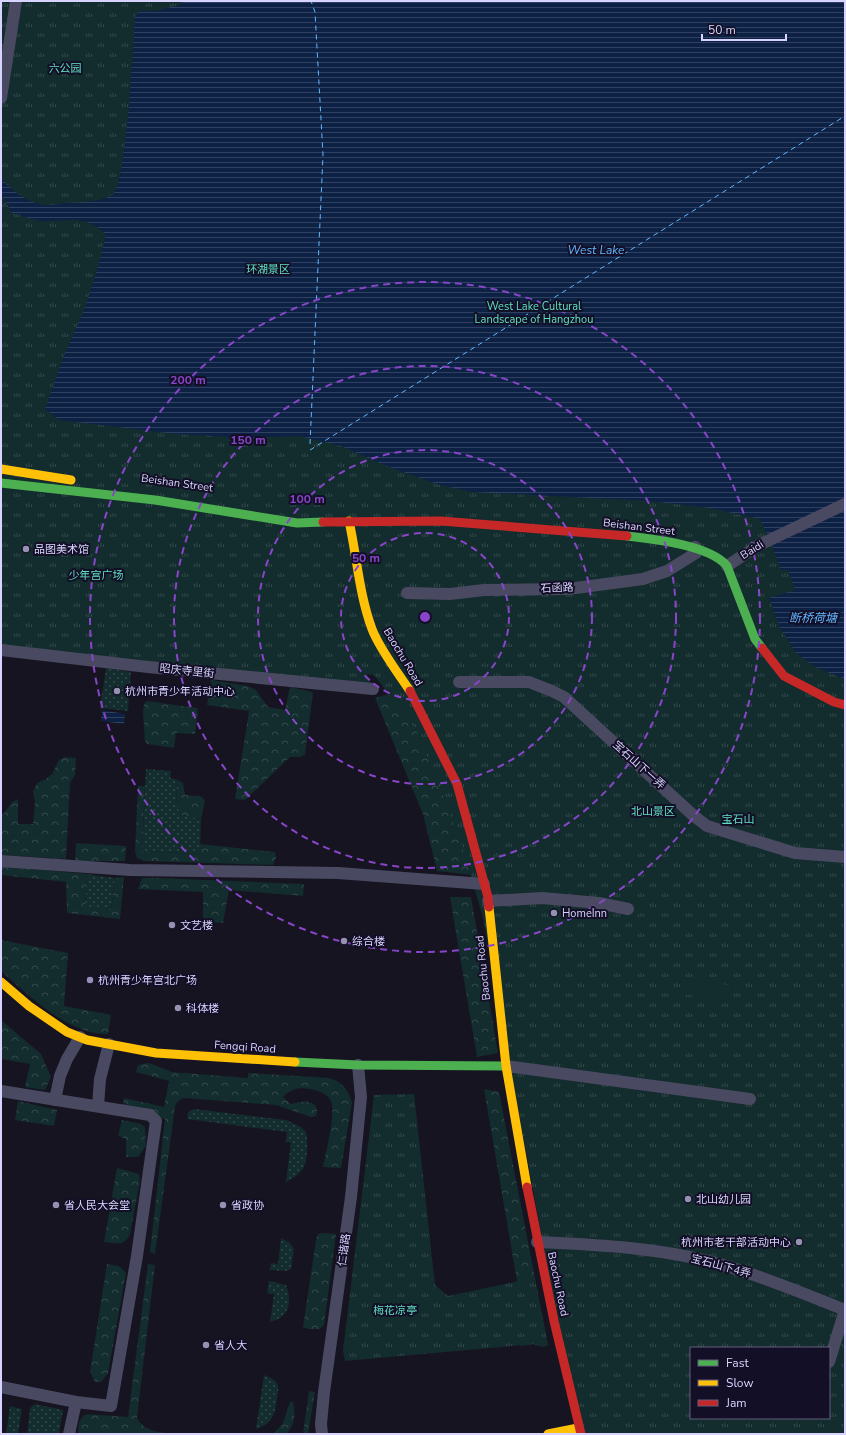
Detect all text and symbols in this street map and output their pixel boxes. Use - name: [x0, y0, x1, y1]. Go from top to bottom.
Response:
- scale bar: [702, 16, 786, 42]
- text: 50 m: [708, 22, 736, 38]
- park label: 六公园: [49, 61, 82, 76]
- water label: West Lake: [568, 242, 625, 258]
- park label: 环湖景区: [246, 262, 290, 277]
- park label: West Lake Cultural Landscape of Hangzhou: [475, 299, 593, 327]
- text: 200 m: [170, 372, 206, 388]
- text: 150 m: [230, 432, 266, 448]
- street label: Beishan Street: [140, 471, 214, 495]
- text: 100 m: [289, 491, 325, 507]
- street label: Beishan Street: [602, 515, 676, 539]
- street label: Baidi: [738, 537, 766, 563]
- place label: 品图美术馆: [34, 542, 89, 557]
- marker: 品图美术馆: [21, 544, 31, 554]
- text: 50 m: [352, 550, 380, 566]
- park label: 少年宫广场: [69, 568, 124, 583]
- street label: 石函路: [540, 580, 574, 596]
- centre of rings: [418, 610, 432, 624]
- water label: 断桥荷塘: [789, 610, 839, 626]
- street label: Baochu Road: [380, 625, 426, 689]
- street label: 昭庆寺里街: [159, 661, 215, 681]
- place label: 杭州市青少年活动中心: [125, 684, 235, 699]
- marker: 杭州市青少年活动中心: [112, 686, 122, 696]
- street label: 宝石山下一弄: [609, 737, 669, 793]
- park label: 北山景区: [631, 804, 675, 819]
- park label: 宝石山: [722, 812, 755, 827]
- place label: HomeInn: [562, 906, 607, 921]
- marker: HomeInn: [549, 908, 559, 918]
- place label: 文艺楼: [180, 918, 213, 933]
- marker: 文艺楼: [167, 920, 177, 930]
- place label: 综合楼: [352, 934, 385, 949]
- street label: Baochu Road: [472, 935, 494, 1001]
- marker: 综合楼: [339, 936, 349, 946]
- place label: 杭州青少年宫北广场: [98, 973, 197, 988]
- marker: 杭州青少年宫北广场: [85, 975, 95, 985]
- place label: 科体楼: [186, 1001, 219, 1016]
- marker: 科体楼: [173, 1003, 183, 1013]
- street label: Fengqi Road: [214, 1037, 276, 1057]
- place label: 北山幼儿园: [696, 1192, 751, 1207]
- marker: 北山幼儿园: [683, 1194, 693, 1204]
- place label: 省人民大会堂: [64, 1198, 130, 1213]
- place label: 省政协: [231, 1198, 264, 1213]
- marker: 省人民大会堂: [51, 1200, 61, 1210]
- marker: 省政协: [218, 1200, 228, 1210]
- street label: 仁谐路: [334, 1233, 354, 1267]
- place label: 杭州市老干部活动中心: [681, 1235, 791, 1250]
- marker: 杭州市老干部活动中心: [794, 1237, 804, 1247]
- street label: Baochu Road: [544, 1250, 572, 1318]
- street label: 宝石山下4弄: [689, 1251, 753, 1281]
- park label: 梅花凉亭: [373, 1303, 417, 1318]
- place label: 省人大: [214, 1338, 247, 1353]
- marker: 省人大: [201, 1340, 211, 1350]
- legend: [690, 1347, 830, 1419]
- text: Fast: [726, 1355, 749, 1371]
- text: Slow: [726, 1375, 754, 1391]
- text: Jam: [725, 1395, 747, 1411]

